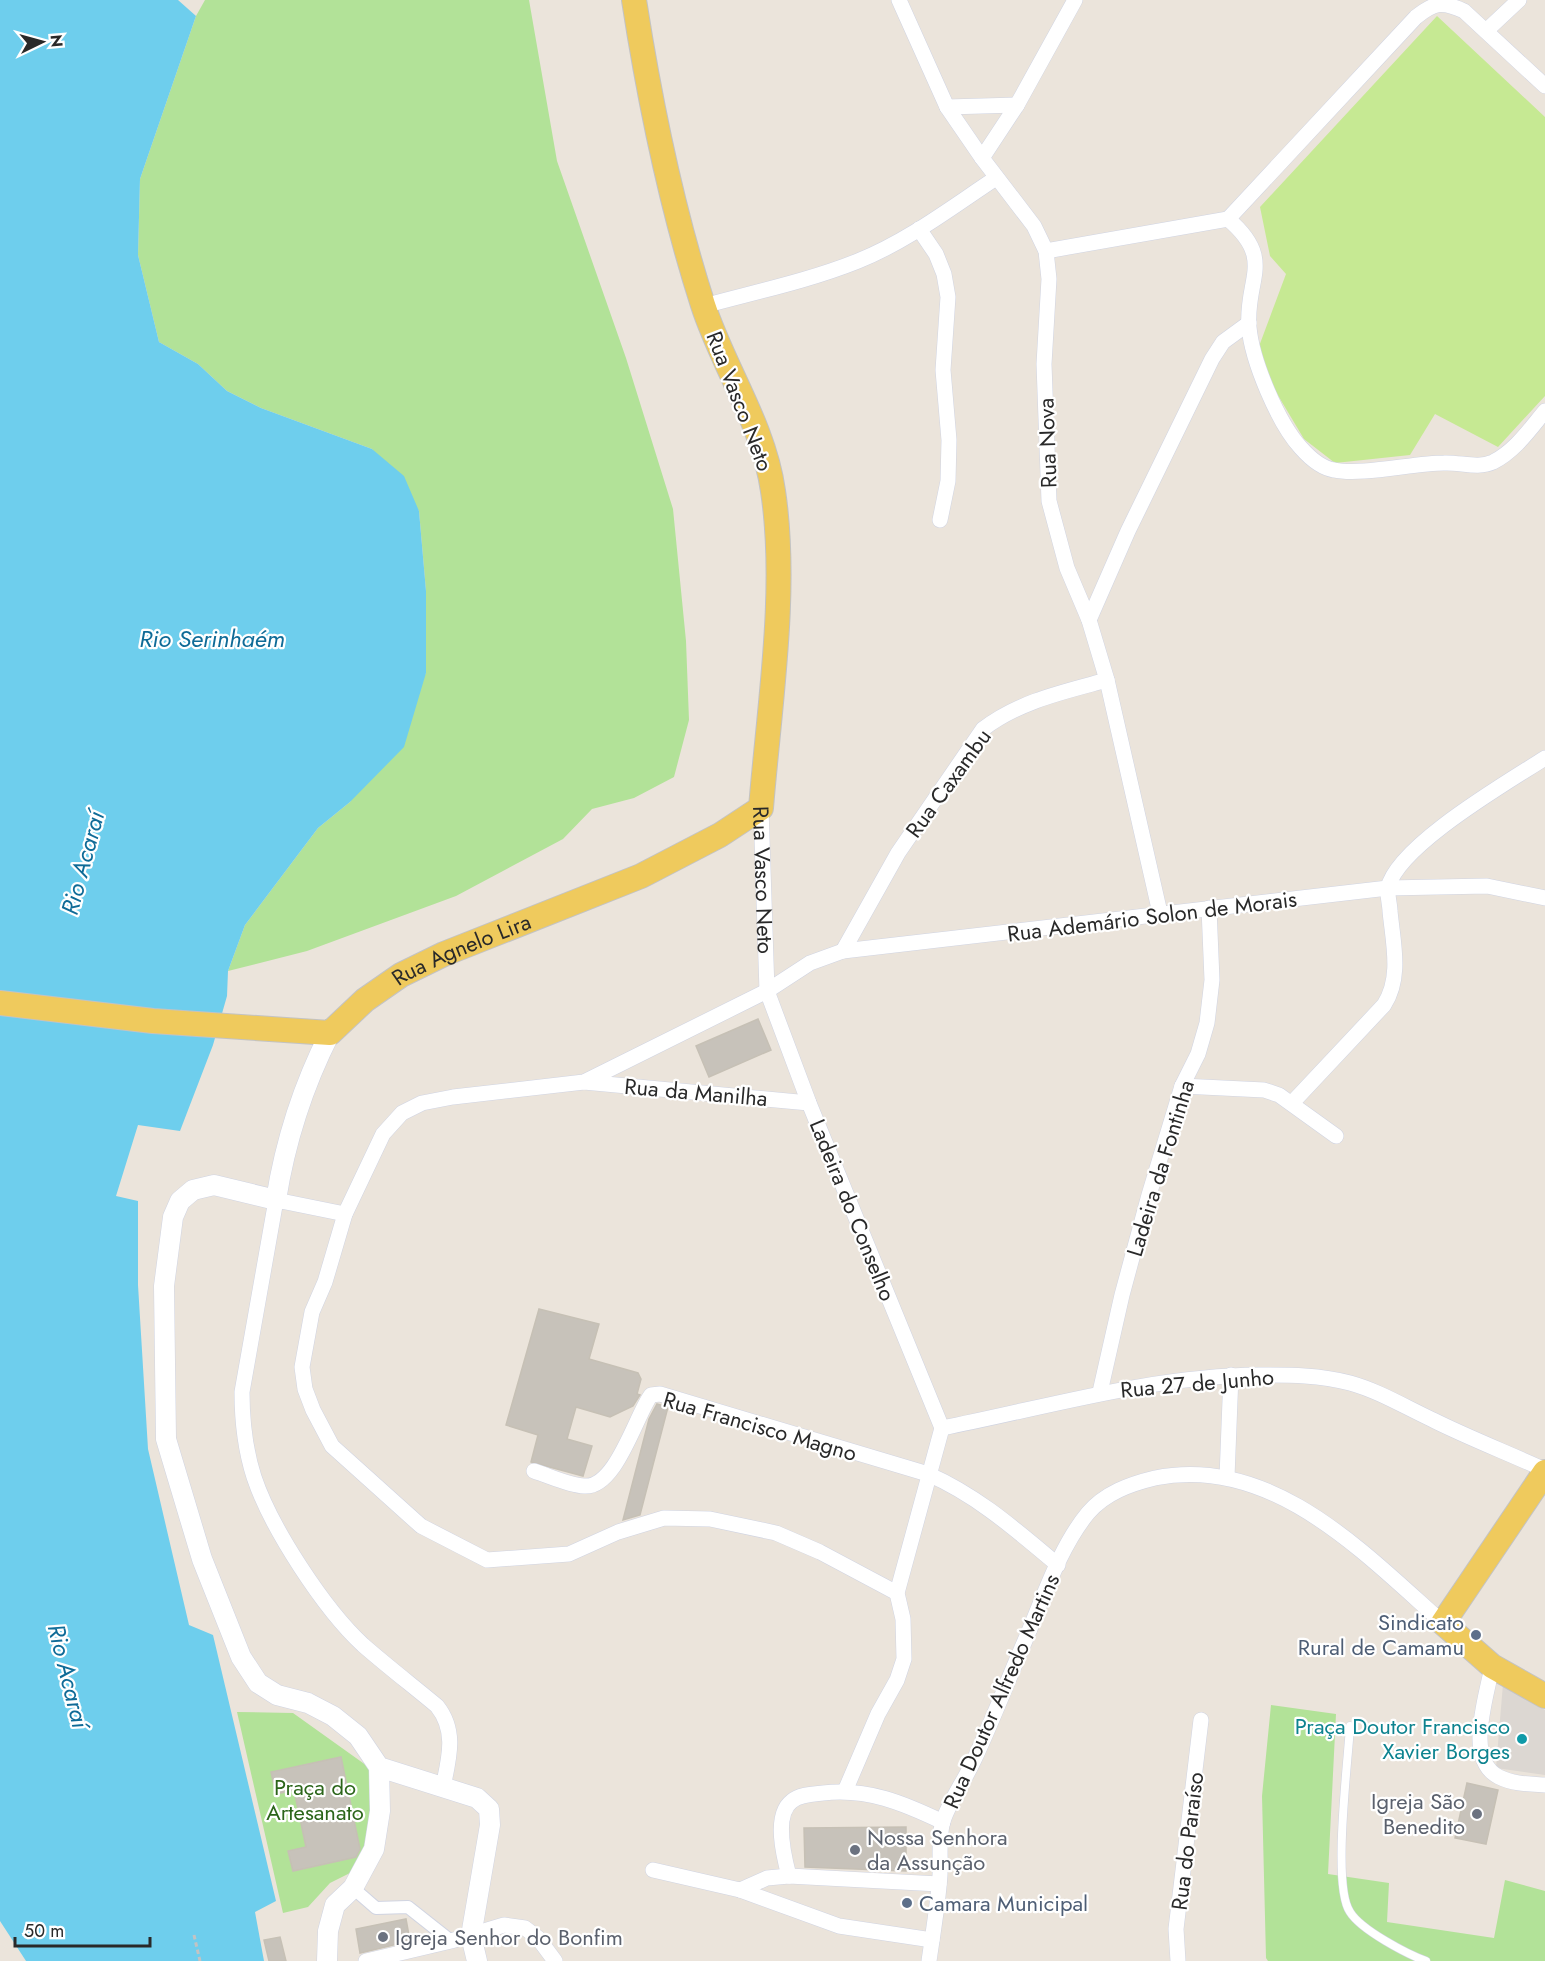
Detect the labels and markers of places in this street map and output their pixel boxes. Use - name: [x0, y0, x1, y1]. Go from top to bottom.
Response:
- place label: Sindicato Rural de Camamu: [1298, 1606, 1464, 1663]
- marker: Sindicato Rural de Camamu: [1469, 1628, 1483, 1642]
- place label: Praça Doutor Francisco Xavier Borges: [1295, 1710, 1510, 1767]
- marker: Praça Doutor Francisco Xavier Borges: [1515, 1732, 1529, 1746]
- place label: Igreja São Benedito: [1371, 1785, 1465, 1842]
- marker: Igreja São Benedito: [1470, 1807, 1484, 1821]
- place label: Nossa Senhora da Assunção: [867, 1821, 1008, 1878]
- marker: Nossa Senhora da Assunção: [848, 1843, 862, 1857]
- place label: Camara Municipal: [919, 1887, 1088, 1919]
- marker: Camara Municipal: [900, 1896, 914, 1910]
- place label: Igreja Senhor do Bonfim: [395, 1921, 623, 1953]
- marker: Igreja Senhor do Bonfim: [376, 1930, 390, 1944]

